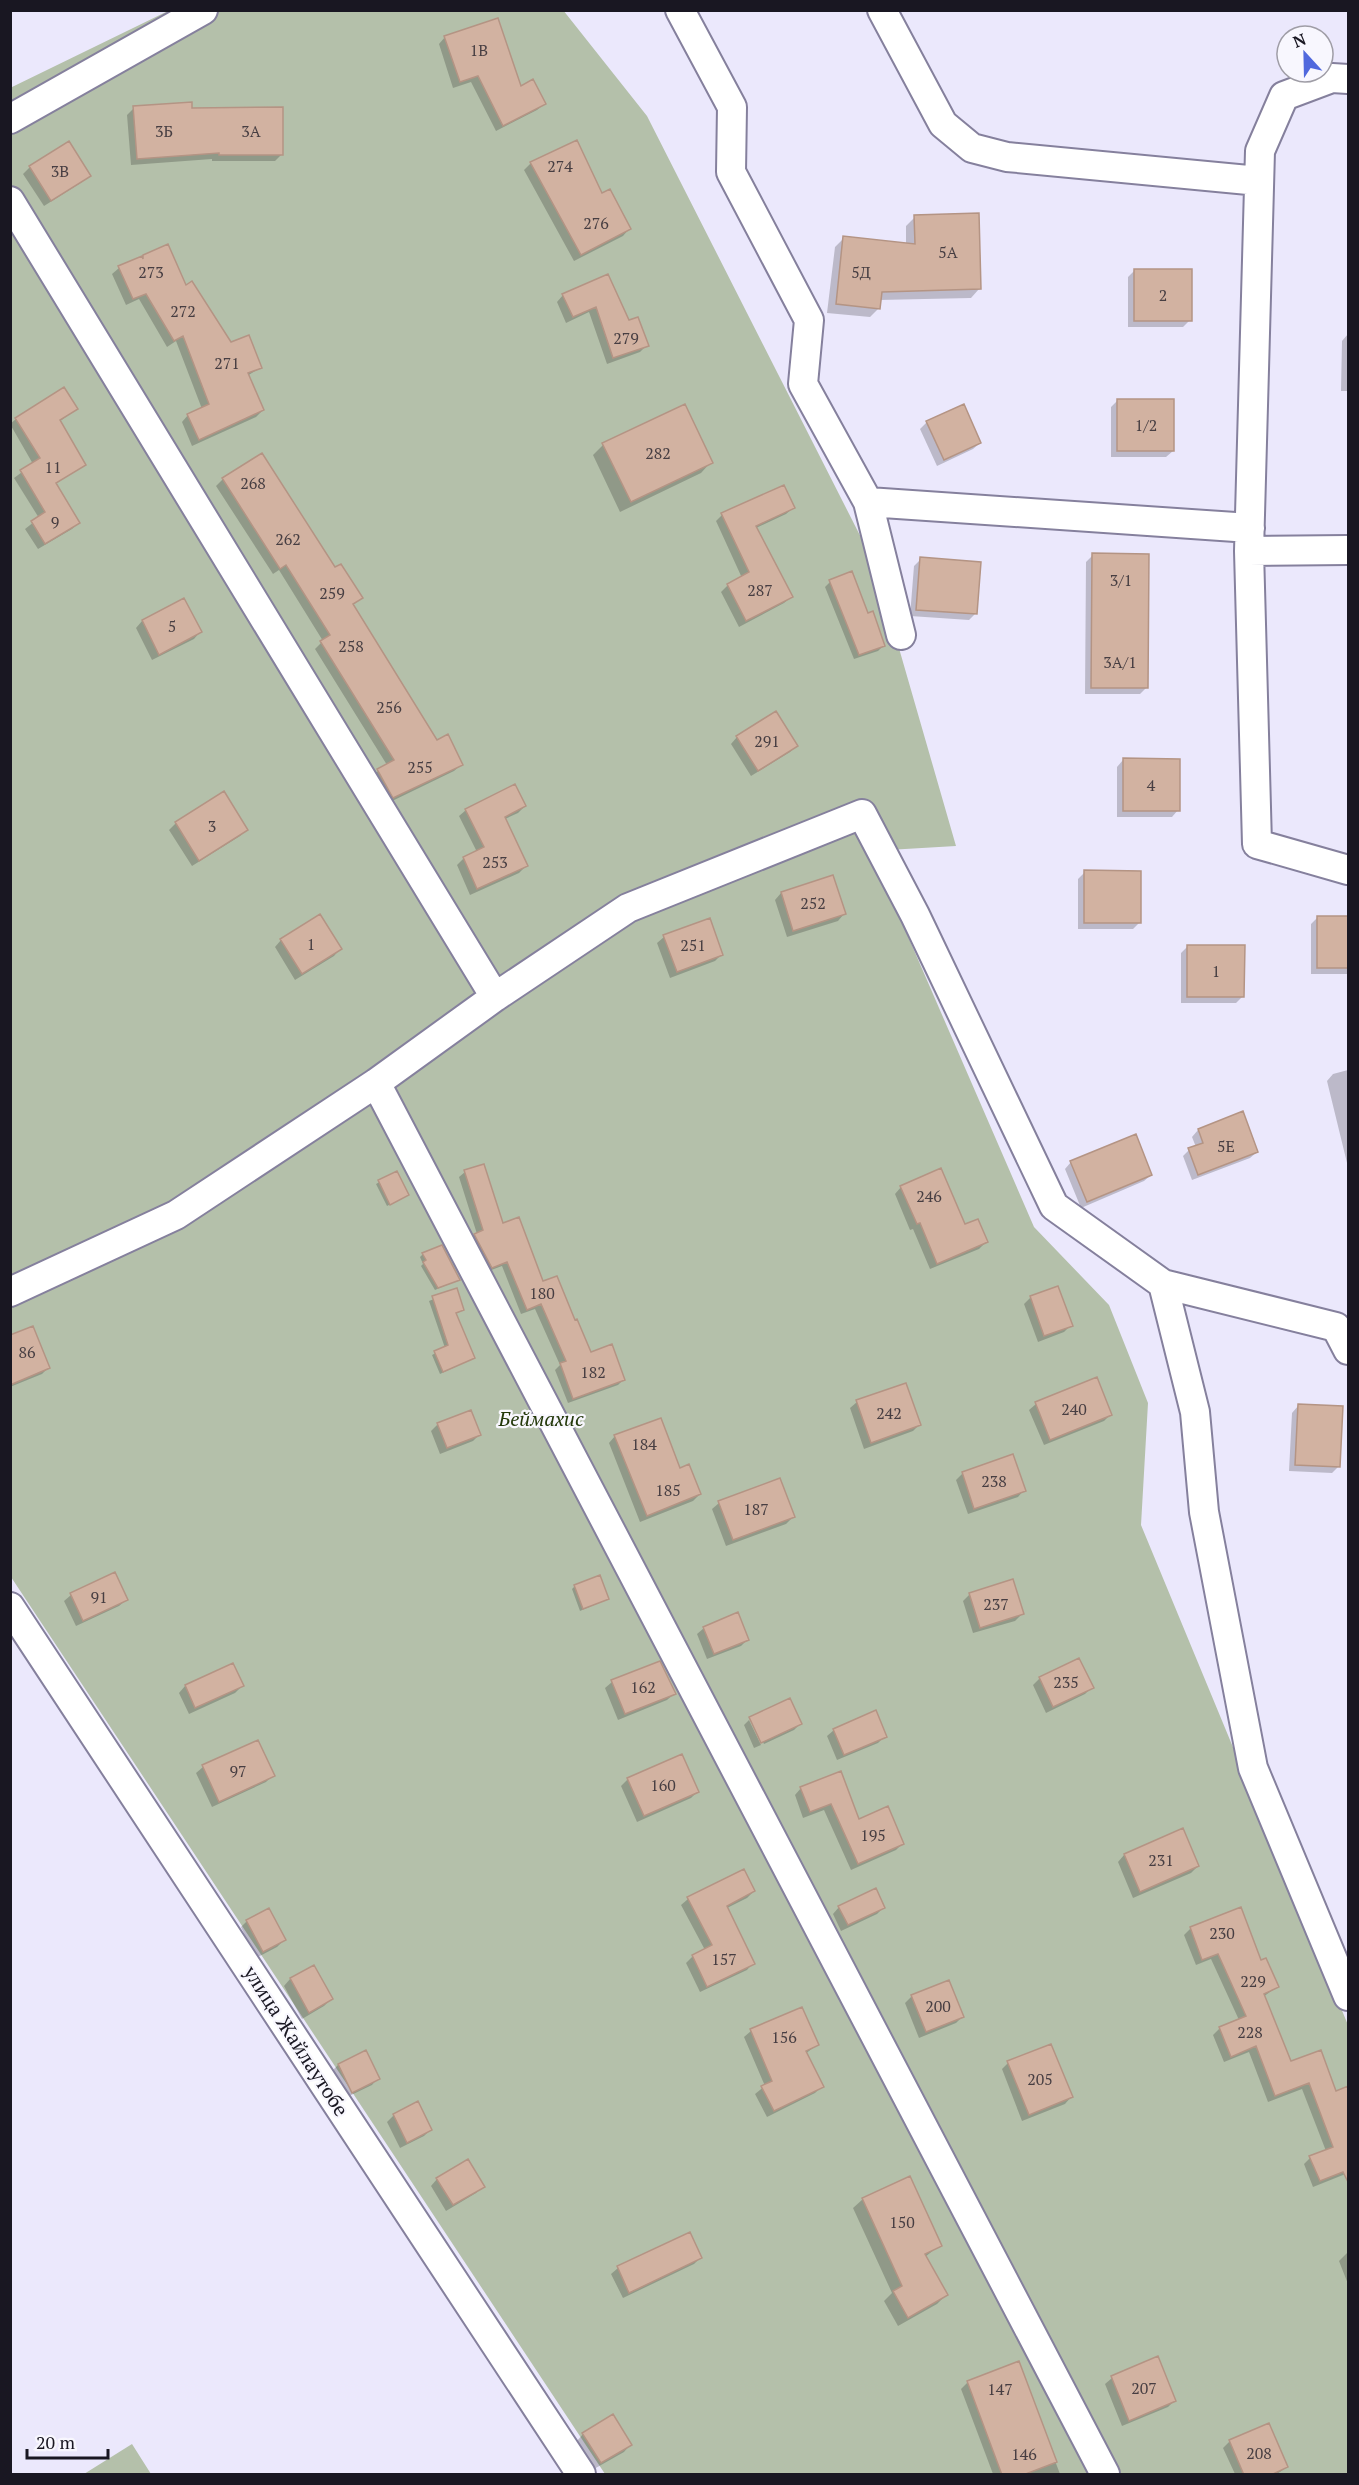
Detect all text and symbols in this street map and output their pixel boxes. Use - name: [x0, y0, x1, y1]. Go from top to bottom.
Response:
- north arrow: [1275, 24, 1335, 84]
- text: N: [1290, 28, 1309, 53]
- house number: 1В: [470, 39, 488, 61]
- house number: 3Б: [155, 120, 173, 142]
- house number: 3А: [241, 120, 261, 142]
- house number: 274: [547, 155, 573, 177]
- house number: 3В: [51, 160, 69, 182]
- house number: 276: [583, 212, 609, 234]
- house number: 5А: [938, 241, 958, 263]
- house number: 273: [138, 261, 164, 283]
- house number: 5Д: [851, 261, 871, 283]
- house number: 2: [1159, 284, 1167, 306]
- house number: 272: [170, 300, 196, 322]
- house number: 279: [613, 327, 639, 349]
- house number: 271: [214, 352, 240, 374]
- house number: 1/2: [1135, 414, 1157, 436]
- house number: 282: [645, 442, 671, 464]
- house number: 11: [44, 456, 62, 478]
- house number: 268: [240, 472, 266, 494]
- house number: 9: [51, 511, 59, 533]
- house number: 262: [275, 528, 301, 550]
- house number: 3/1: [1110, 569, 1132, 591]
- house number: 287: [747, 579, 773, 601]
- house number: 259: [319, 582, 345, 604]
- house number: 5: [168, 615, 176, 637]
- house number: 258: [338, 635, 364, 657]
- house number: 3А/1: [1103, 651, 1137, 673]
- house number: 256: [376, 696, 402, 718]
- house number: 291: [754, 730, 780, 752]
- house number: 255: [407, 756, 433, 778]
- house number: 4: [1147, 774, 1156, 796]
- house number: 3: [208, 815, 216, 837]
- house number: 253: [482, 851, 508, 873]
- house number: 252: [800, 892, 826, 914]
- house number: 1: [307, 933, 315, 955]
- house number: 251: [680, 934, 706, 956]
- house number: 1: [1212, 960, 1220, 982]
- house number: 5Е: [1217, 1135, 1235, 1157]
- house number: 246: [916, 1185, 942, 1207]
- house number: 180: [529, 1282, 555, 1304]
- house number: 86: [18, 1341, 36, 1363]
- house number: 182: [580, 1361, 606, 1383]
- house number: 240: [1061, 1398, 1087, 1420]
- house number: 242: [876, 1402, 902, 1424]
- park label: Беймахис: [497, 1405, 584, 1432]
- house number: 184: [631, 1433, 657, 1455]
- house number: 238: [981, 1470, 1007, 1492]
- house number: 185: [655, 1479, 681, 1501]
- house number: 187: [743, 1498, 769, 1520]
- house number: 91: [90, 1586, 108, 1608]
- house number: 237: [983, 1593, 1009, 1615]
- house number: 235: [1053, 1671, 1079, 1693]
- house number: 162: [630, 1676, 656, 1698]
- house number: 97: [229, 1760, 247, 1782]
- house number: 160: [650, 1774, 676, 1796]
- house number: 195: [860, 1824, 886, 1846]
- house number: 231: [1148, 1849, 1174, 1871]
- house number: 230: [1209, 1922, 1235, 1944]
- house number: 157: [711, 1948, 737, 1970]
- street label: улица Жайлаутобе: [237, 1959, 355, 2121]
- house number: 229: [1240, 1970, 1266, 1992]
- house number: 200: [925, 1995, 951, 2017]
- house number: 228: [1237, 2021, 1263, 2043]
- house number: 156: [771, 2026, 797, 2048]
- house number: 205: [1027, 2068, 1053, 2090]
- house number: 150: [889, 2211, 915, 2233]
- house number: 207: [1131, 2377, 1157, 2399]
- house number: 147: [987, 2378, 1013, 2400]
- scale bar: [27, 2422, 108, 2460]
- text: 20 m: [36, 2430, 76, 2454]
- house number: 208: [1246, 2442, 1272, 2464]
- house number: 146: [1011, 2443, 1037, 2465]

